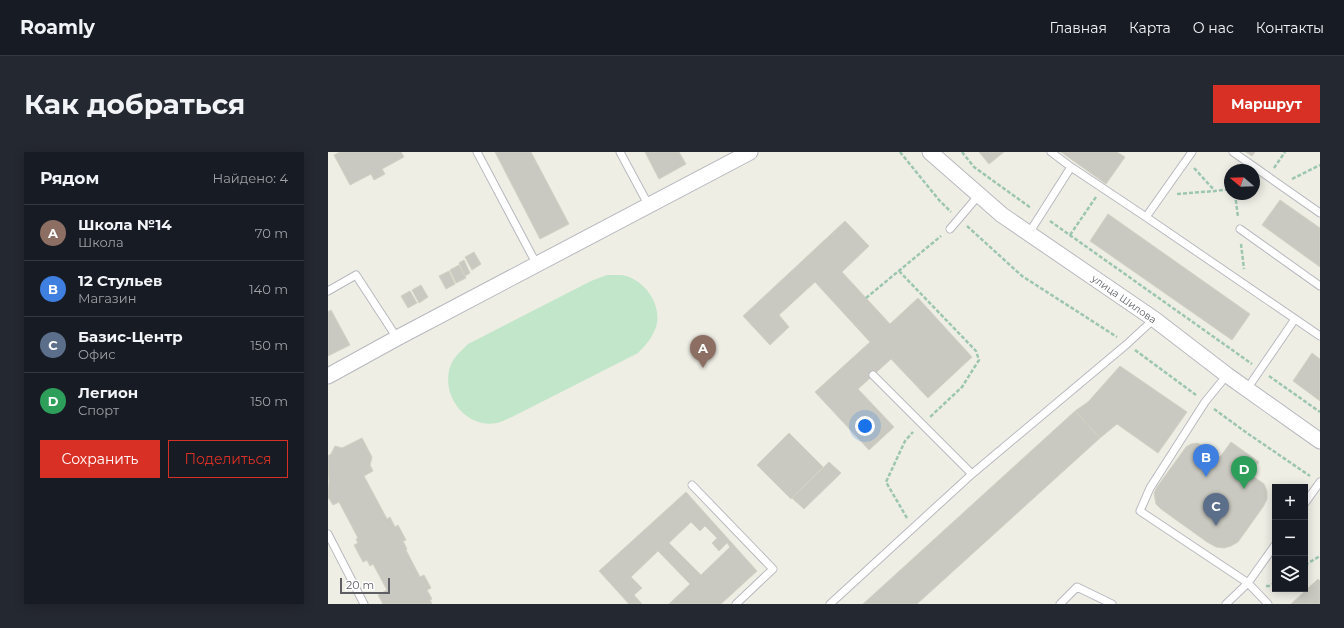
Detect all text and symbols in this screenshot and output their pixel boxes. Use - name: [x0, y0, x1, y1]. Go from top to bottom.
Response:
- text: Roamly: [20, 16, 95, 39]
- text: Главная: [1049, 19, 1107, 37]
- text: Карта: [1129, 19, 1171, 37]
- text: О нас: [1193, 19, 1234, 37]
- text: Контакты: [1256, 19, 1324, 37]
- button: Маршрут: [1213, 85, 1320, 123]
- text: Как добраться: [24, 87, 245, 121]
- north arrow: [1224, 164, 1260, 200]
- text: Рядом: [40, 168, 99, 188]
- text: Найдено: 4: [213, 170, 288, 186]
- text: Школа №14: [78, 215, 172, 234]
- text: A: [48, 225, 58, 241]
- text: 70 m: [255, 225, 288, 241]
- text: Школа: [78, 234, 124, 250]
- text: 12 Стульев: [78, 271, 162, 290]
- street label: улица Шилова: [1088, 271, 1159, 326]
- text: B: [48, 281, 58, 297]
- text: 140 m: [249, 281, 288, 297]
- text: Магазин: [78, 290, 137, 306]
- text: Базис-Центр: [78, 327, 183, 346]
- pin: A: [690, 335, 716, 368]
- text: C: [48, 337, 58, 353]
- text: 150 m: [250, 337, 288, 353]
- text: Офис: [78, 346, 116, 362]
- text: Легион: [78, 383, 138, 402]
- text: D: [48, 393, 58, 409]
- text: 150 m: [250, 393, 288, 409]
- text: Спорт: [78, 402, 119, 418]
- your location: [855, 416, 875, 436]
- button: Сохранить: [40, 440, 160, 478]
- button: Поделиться: [168, 440, 288, 478]
- pin: B: [1193, 444, 1219, 477]
- pin: D: [1231, 456, 1257, 489]
- map controls: [1272, 484, 1308, 592]
- button: +: [1272, 484, 1308, 520]
- pin: C: [1203, 493, 1229, 526]
- button: −: [1272, 520, 1308, 556]
- button: layers: [1272, 556, 1308, 592]
- scale bar: [340, 576, 390, 595]
- text: 20 m: [346, 578, 374, 592]

